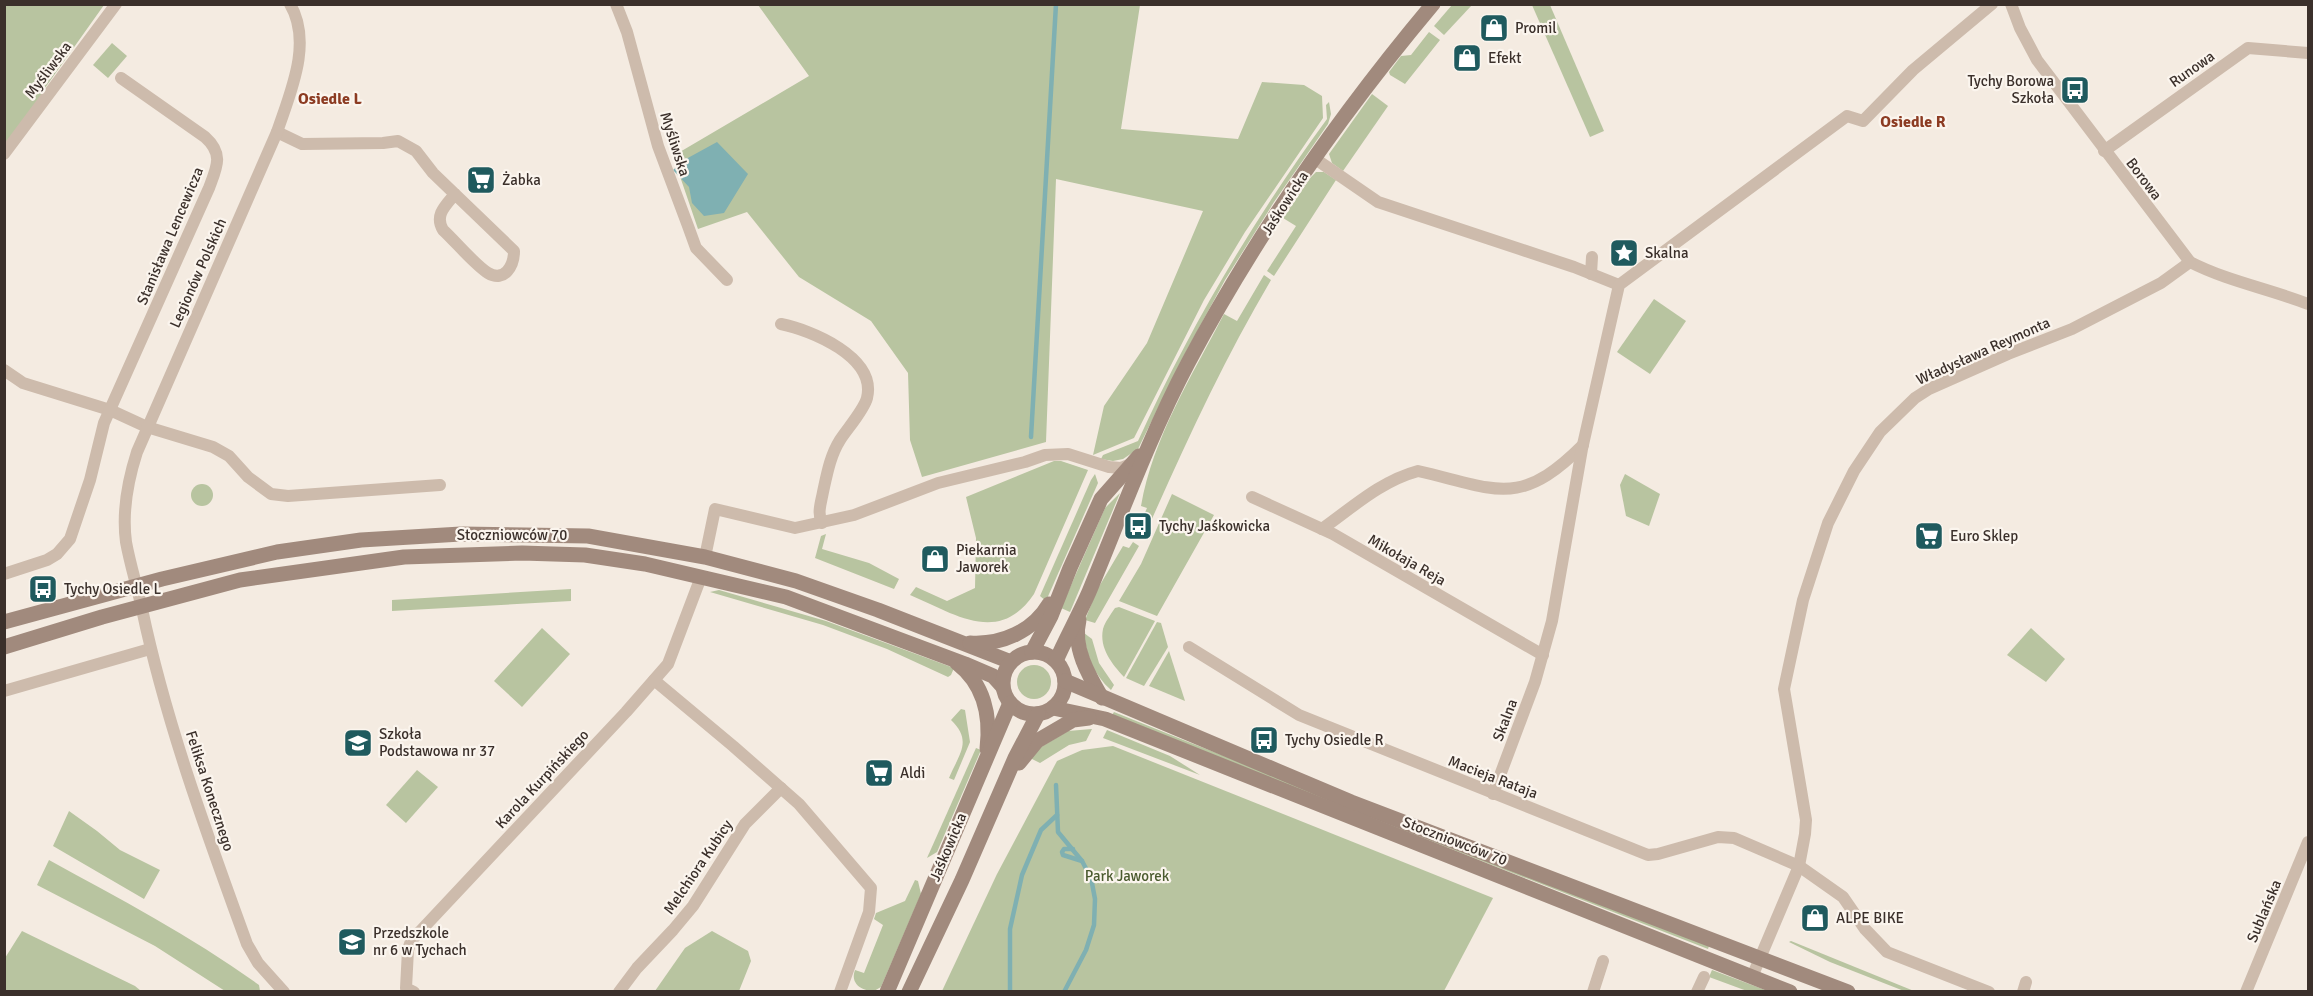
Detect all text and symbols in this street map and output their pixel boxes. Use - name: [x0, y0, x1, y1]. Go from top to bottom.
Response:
- shop icon: Promil: [1478, 12, 1510, 44]
- place label: Promil: [1515, 19, 1557, 37]
- street label: Myśliwska: [21, 38, 75, 102]
- shop icon: Efekt: [1451, 42, 1483, 74]
- street label: Runowa: [2166, 47, 2218, 91]
- place label: Efekt: [1488, 49, 1522, 67]
- place label: Tychy Borowa Szkoła: [1967, 72, 2054, 107]
- bus stop icon: Tychy Borowa Szkoła: [2059, 74, 2091, 106]
- district label: Osiedle L: [298, 89, 363, 109]
- street label: Myśliwska: [656, 110, 694, 178]
- district label: Osiedle R: [1880, 112, 1946, 132]
- street label: Borowa: [2122, 154, 2166, 204]
- street label: Stanisława Lencewicza: [133, 164, 207, 308]
- supermarket icon: Żabka: [465, 164, 497, 196]
- street label: Jaśkowicka: [1258, 168, 1312, 238]
- place label: Żabka: [502, 171, 541, 189]
- street label: Legionów Polskich: [166, 215, 230, 331]
- place icon: Skalna: [1608, 237, 1640, 269]
- place label: Skalna: [1645, 244, 1689, 262]
- street label: Władysława Reymonta: [1913, 313, 2053, 389]
- bus stop icon: Tychy Jaśkowicka: [1122, 510, 1154, 542]
- place label: Tychy Jaśkowicka: [1159, 517, 1270, 535]
- supermarket icon: Euro Sklep: [1913, 520, 1945, 552]
- street label: Stoczniowców 70: [457, 526, 567, 544]
- place label: Euro Sklep: [1950, 527, 2018, 545]
- street label: Mikołaja Reja: [1365, 530, 1449, 590]
- place label: Piekarnia Jaworek: [956, 541, 1017, 576]
- shop icon: Piekarnia Jaworek: [919, 543, 951, 575]
- bus stop icon: Tychy Osiedle L: [27, 573, 59, 605]
- place label: Tychy Osiedle L: [64, 580, 161, 598]
- street label: Skalna: [1489, 696, 1521, 744]
- bus stop icon: Tychy Osiedle R: [1248, 724, 1280, 756]
- place label: Szkoła Podstawowa nr 37: [379, 725, 495, 760]
- street label: Karola Kurpińskiego: [492, 726, 593, 832]
- school or university icon: Szkoła Podstawowa nr 37: [342, 727, 374, 759]
- street label: Feliksa Konecznego: [182, 728, 238, 854]
- place label: Tychy Osiedle R: [1285, 731, 1384, 749]
- street label: Macieja Rataja: [1446, 752, 1540, 802]
- supermarket icon: Aldi: [863, 757, 895, 789]
- place label: Aldi: [900, 764, 925, 782]
- street label: Jaśkowicka: [926, 810, 970, 884]
- street label: Stoczniowców 70: [1400, 813, 1510, 869]
- street label: Melchiora Kubicy: [660, 816, 736, 918]
- park label: Park Jaworek: [1085, 867, 1170, 885]
- street label: Sublańska: [2243, 877, 2285, 945]
- shop icon: ALPE BIKE: [1799, 902, 1831, 934]
- place label: ALPE BIKE: [1836, 909, 1904, 927]
- place label: Przedszkole nr 6 w Tychach: [373, 924, 467, 959]
- school or university icon: Przedszkole nr 6 w Tychach: [336, 926, 368, 958]

